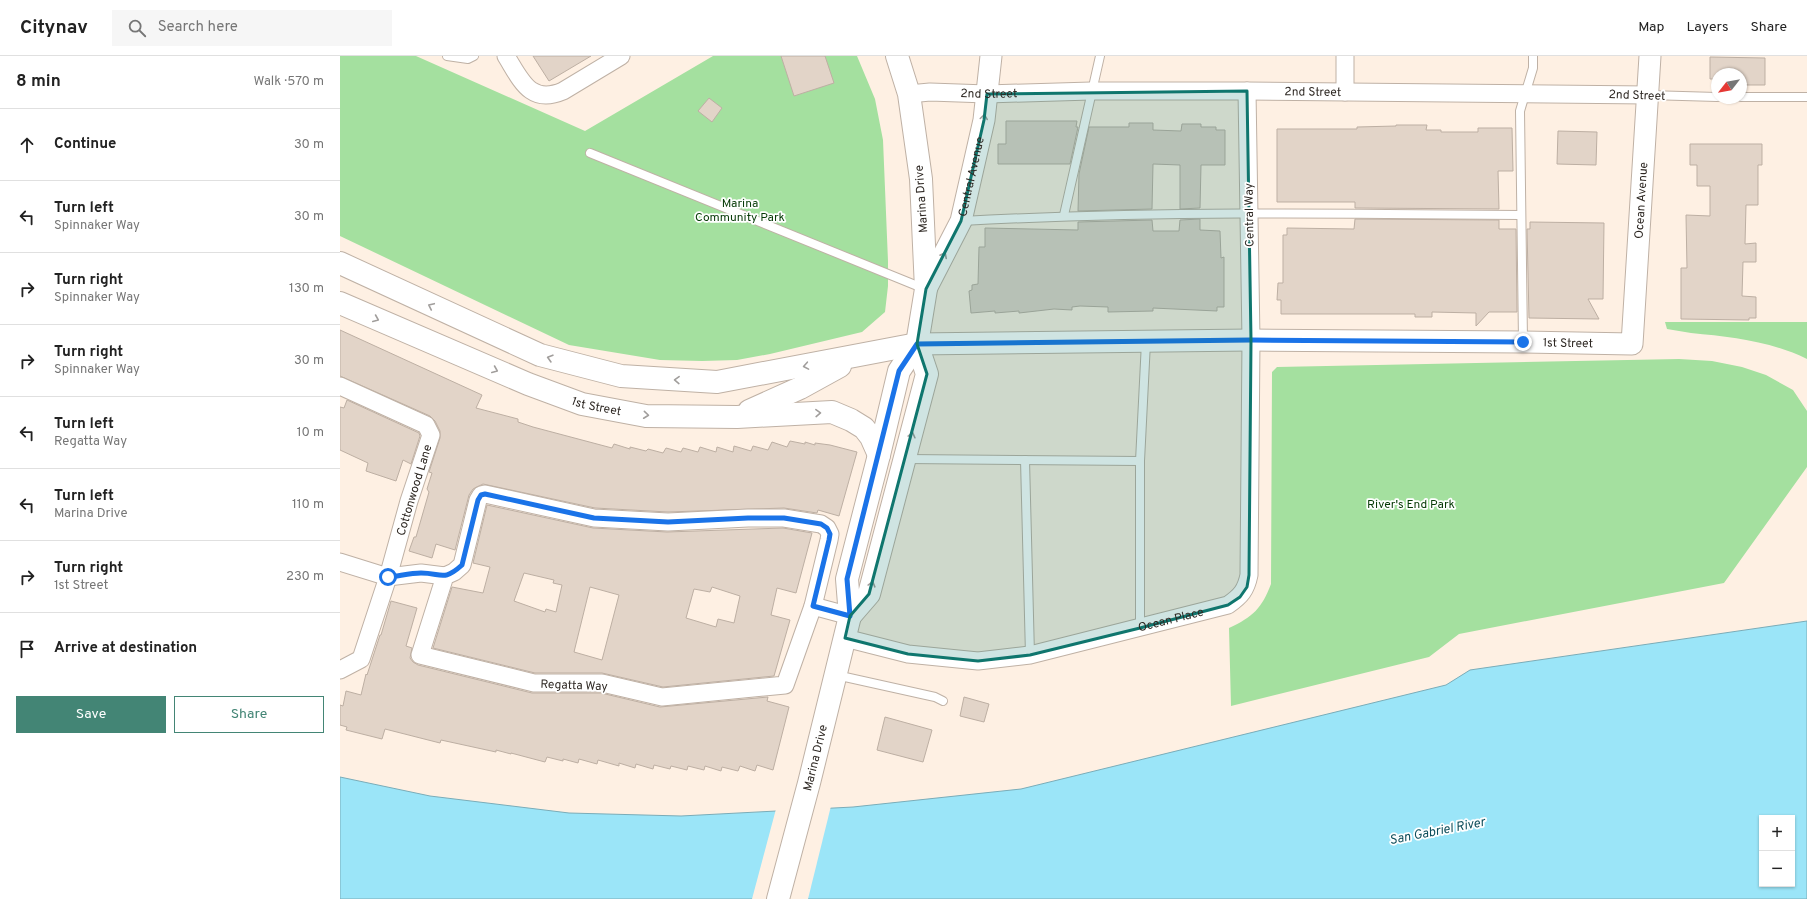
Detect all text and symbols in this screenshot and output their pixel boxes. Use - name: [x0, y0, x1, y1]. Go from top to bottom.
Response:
- search box: [112, 10, 392, 46]
- text: Citynav: [20, 16, 88, 40]
- icon: search: [126, 17, 148, 39]
- text: Search here: [158, 18, 238, 37]
- text: Map: [1638, 19, 1664, 36]
- text: Layers: [1686, 19, 1728, 36]
- text: Share: [1750, 19, 1787, 36]
- north arrow: [1711, 68, 1747, 104]
- text: 8 min: [16, 71, 61, 93]
- text: Walk · 570 m: [253, 74, 324, 90]
- street label: 2nd Street: [1284, 84, 1341, 101]
- street label: 2nd Street: [960, 86, 1018, 103]
- street label: 2nd Street: [1608, 87, 1666, 105]
- one-way arrow: [979, 114, 988, 121]
- icon: ahead: [16, 134, 38, 156]
- text: Continue: [54, 135, 116, 154]
- street label: Central Avenue: [955, 135, 989, 218]
- text: 30 m: [294, 137, 324, 153]
- street label: Ocean Avenue: [1632, 162, 1652, 239]
- street label: Marina Drive: [912, 165, 932, 233]
- street label: Central Way: [1241, 183, 1259, 247]
- park label: Marina Community Park: [695, 196, 785, 226]
- text: Turn left: [54, 199, 114, 218]
- icon: left: [16, 206, 38, 228]
- text: 30 m: [294, 209, 324, 225]
- text: Spinnaker Way: [54, 218, 140, 234]
- one-way arrow: [939, 251, 946, 259]
- text: Turn right: [54, 271, 123, 290]
- icon: right: [16, 278, 38, 300]
- text: 130 m: [289, 281, 324, 297]
- text: Spinnaker Way: [54, 290, 140, 306]
- one-way arrow: [427, 303, 435, 311]
- one-way arrow: [372, 314, 379, 322]
- route end: [1514, 333, 1532, 351]
- street label: 1st Street: [1543, 335, 1593, 352]
- text: Turn right: [54, 343, 123, 362]
- icon: right: [16, 350, 38, 372]
- text: 30 m: [294, 353, 324, 369]
- one-way arrow: [546, 354, 553, 363]
- one-way arrow: [802, 361, 809, 370]
- text: Spinnaker Way: [54, 362, 140, 378]
- one-way arrow: [491, 365, 498, 373]
- one-way arrow: [674, 376, 680, 384]
- street label: 1st Street: [569, 394, 622, 420]
- one-way arrow: [815, 408, 821, 417]
- one-way arrow: [643, 411, 649, 420]
- text: Turn left: [54, 415, 114, 434]
- icon: left: [16, 422, 38, 444]
- text: 10 m: [297, 425, 324, 441]
- one-way arrow: [907, 432, 915, 439]
- text: Regatta Way: [54, 434, 127, 450]
- street label: Cottonwood Lane: [393, 443, 436, 538]
- text: Turn left: [54, 487, 114, 506]
- icon: left: [16, 494, 38, 516]
- text: 110 m: [292, 497, 324, 513]
- park label: River's End Park: [1367, 497, 1455, 513]
- text: Marina Drive: [54, 506, 127, 522]
- text: Turn right: [54, 559, 123, 578]
- icon: right: [16, 566, 38, 588]
- route start: [379, 568, 397, 586]
- text: 230 m: [286, 569, 324, 585]
- text: 1st Street: [54, 578, 108, 594]
- one-way arrow: [867, 581, 876, 588]
- street label: Ocean Place: [1137, 604, 1206, 636]
- icon: arrive: [16, 638, 38, 660]
- text: Arrive at destination: [54, 639, 197, 658]
- street label: Regatta Way: [540, 677, 608, 695]
- button: Save: [16, 696, 166, 733]
- button: Share: [174, 696, 324, 733]
- street label: Marina Drive: [800, 723, 832, 793]
- water label: San Gabriel River: [1388, 815, 1488, 849]
- map controls: [1759, 815, 1795, 887]
- button: +: [1759, 815, 1795, 851]
- button: −: [1759, 851, 1795, 887]

